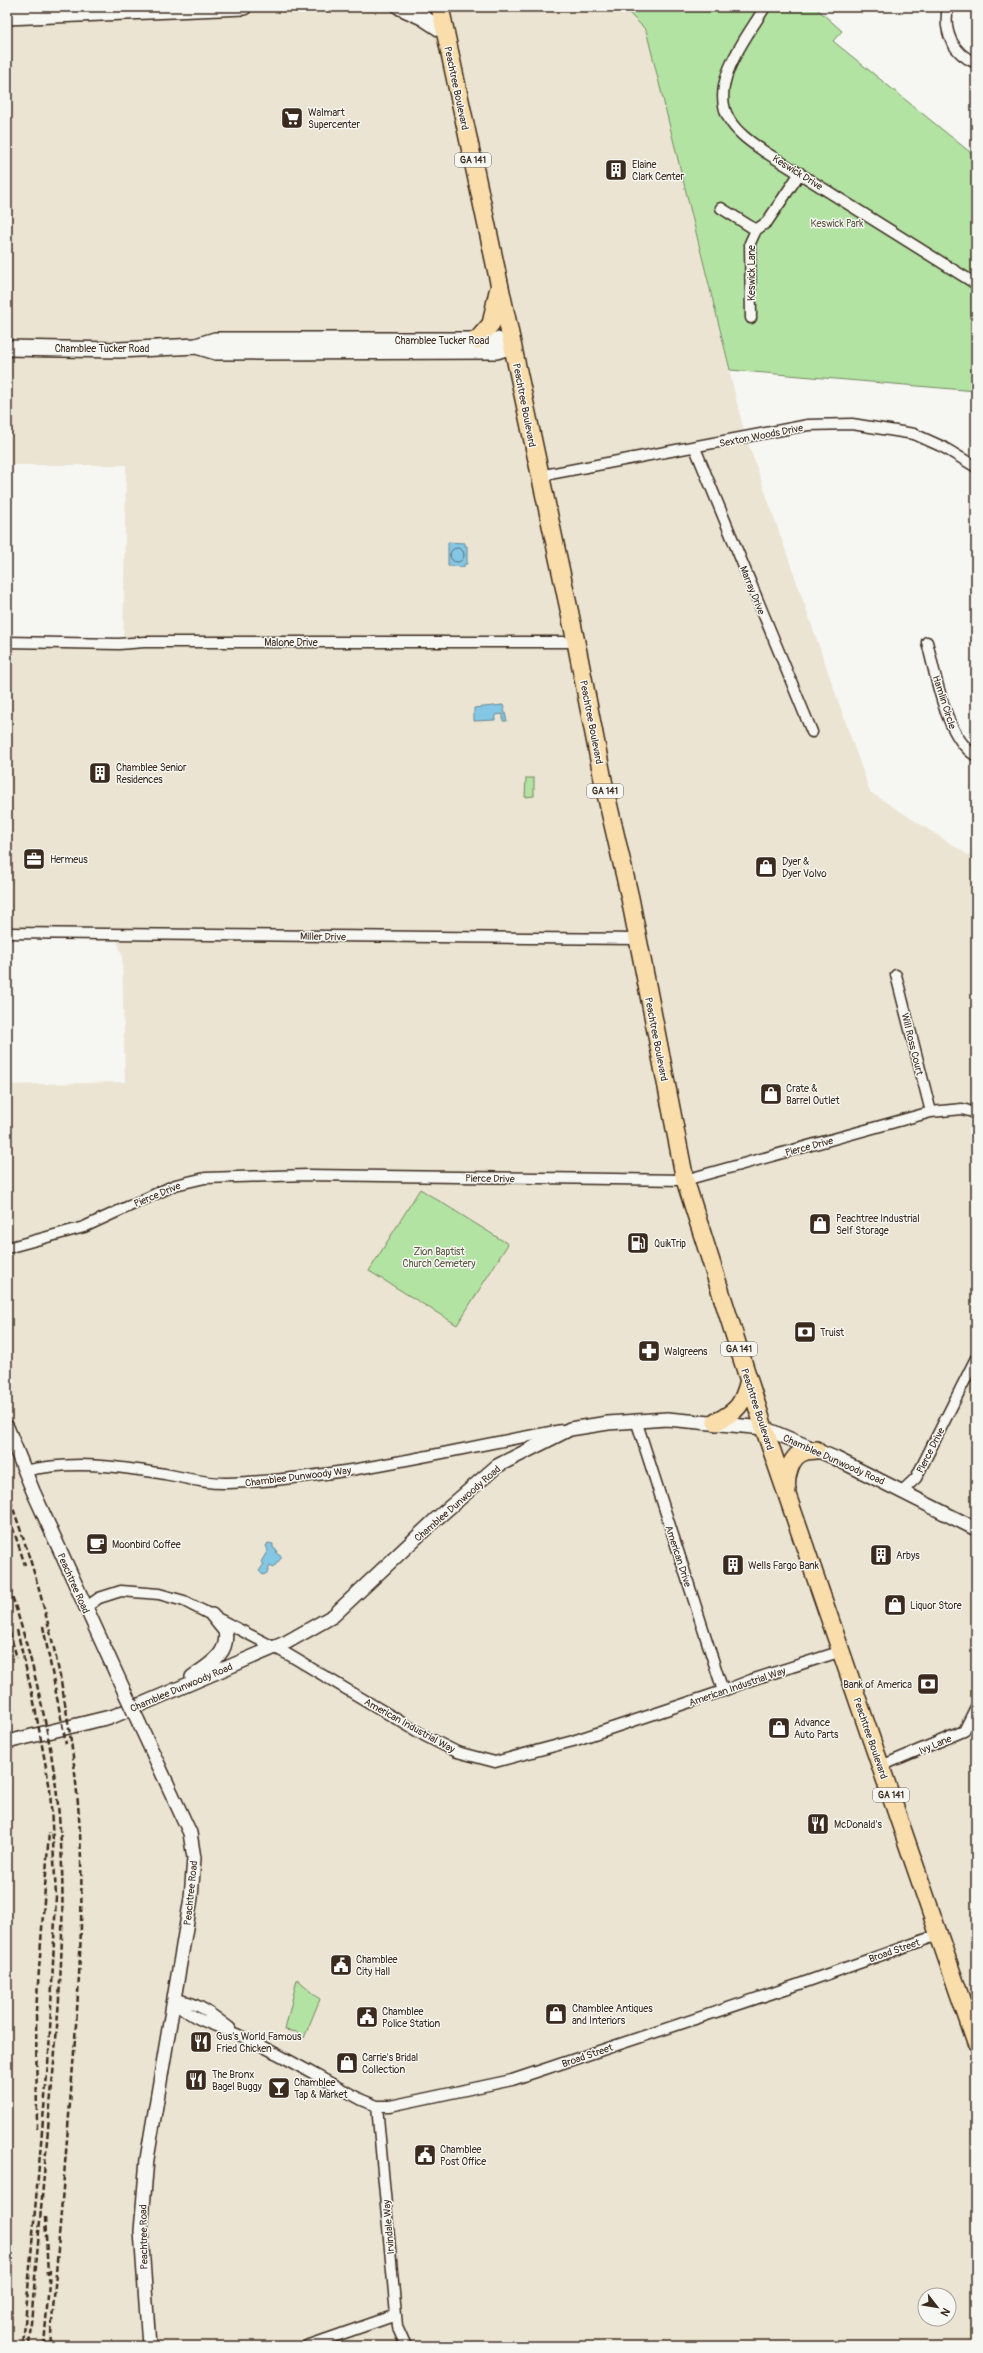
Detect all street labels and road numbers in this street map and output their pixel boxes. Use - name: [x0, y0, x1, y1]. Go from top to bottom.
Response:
- street label: Peachtree Boulevard: [441, 45, 471, 131]
- road number: GA 141: [455, 153, 491, 167]
- street label: Keswick Drive: [770, 153, 825, 193]
- street label: Keswick Lane: [746, 245, 758, 301]
- street label: Chamblee Tucker Road: [395, 335, 489, 347]
- street label: Chamblee Tucker Road: [55, 343, 149, 355]
- street label: Peachtree Boulevard: [510, 362, 538, 448]
- street label: Sexton Woods Drive: [718, 422, 804, 450]
- street label: Marray Drive: [737, 564, 767, 617]
- street label: Malone Drive: [264, 637, 318, 649]
- street label: Hamlin Circle: [930, 674, 958, 731]
- street label: Peachtree Boulevard: [577, 679, 605, 765]
- road number: GA 141: [587, 784, 623, 798]
- street label: Miller Drive: [300, 931, 346, 943]
- street label: Peachtree Boulevard: [642, 996, 670, 1082]
- street label: Will Ross Court: [899, 1012, 926, 1078]
- street label: Pierce Drive: [784, 1135, 835, 1159]
- street label: Pierce Drive: [465, 1173, 515, 1185]
- street label: Pierce Drive: [132, 1180, 182, 1210]
- road number: GA 141: [721, 1342, 757, 1356]
- street label: Peachtree Boulevard: [738, 1367, 776, 1452]
- street label: Pierce Drive: [914, 1426, 947, 1475]
- street label: Chamblee Dunwoody Road: [781, 1432, 886, 1488]
- street label: Chamblee Dunwoody Road: [412, 1463, 503, 1544]
- street label: Chamblee Dunwoody Way: [244, 1464, 353, 1489]
- street label: American Drive: [662, 1524, 694, 1589]
- street label: Peachtree Road: [54, 1551, 92, 1616]
- street label: Chamblee Dunwoody Road: [128, 1661, 234, 1715]
- street label: American Industrial Way: [687, 1664, 788, 1709]
- street label: American Industrial Way: [362, 1696, 458, 1756]
- street label: Peachtree Boulevard: [851, 1696, 890, 1781]
- street label: Ivy Lane: [917, 1733, 954, 1757]
- road number: GA 141: [873, 1788, 909, 1802]
- street label: Peachtree Road: [182, 1860, 200, 1926]
- street label: Broad Street: [867, 1936, 922, 1965]
- street label: Broad Street: [560, 2041, 615, 2070]
- street label: Irvindale Way: [381, 2198, 397, 2255]
- street label: Peachtree Road: [137, 2204, 151, 2270]

